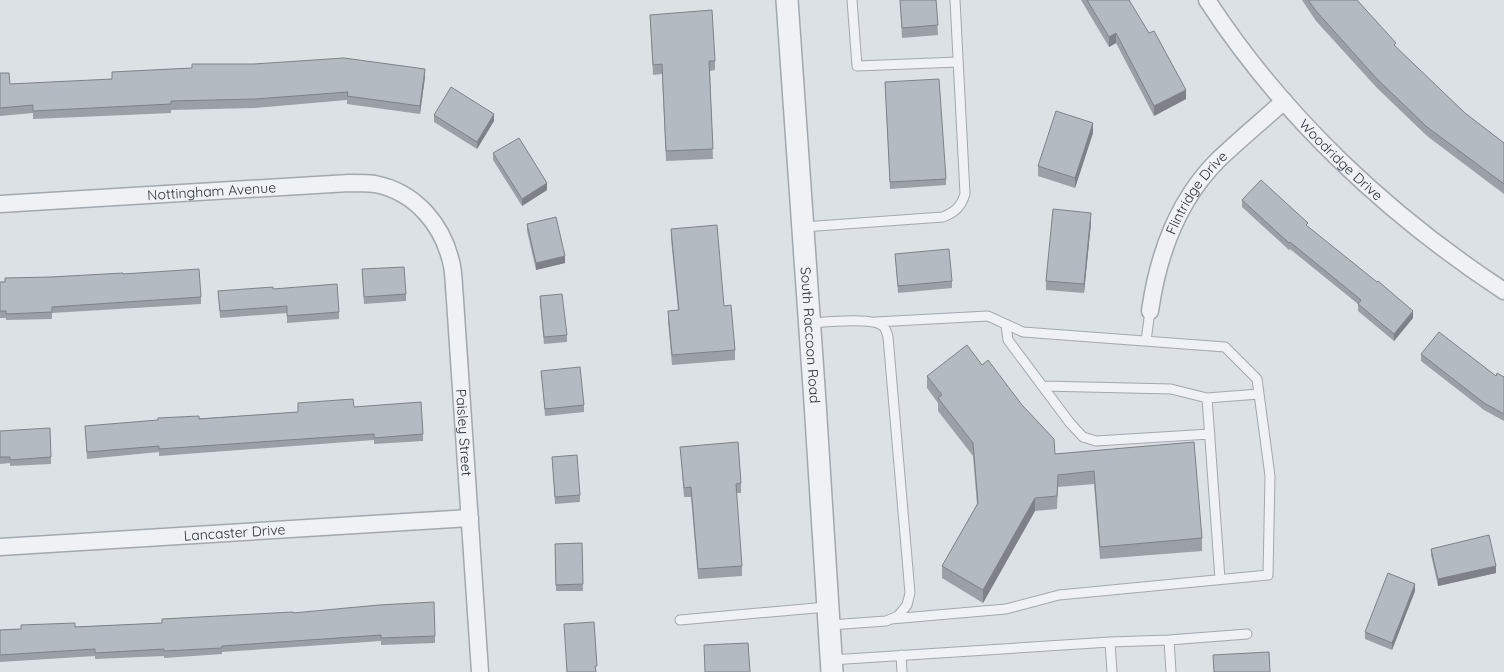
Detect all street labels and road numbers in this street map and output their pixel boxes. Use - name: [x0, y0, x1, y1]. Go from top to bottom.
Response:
- street label: Woodridge Drive: [1295, 115, 1387, 204]
- street label: Flintridge Drive: [1162, 147, 1231, 237]
- street label: Nottingham Avenue: [147, 178, 277, 204]
- street label: South Raccoon Road: [797, 266, 824, 404]
- street label: Paisley Street: [452, 388, 476, 477]
- street label: Lancaster Drive: [183, 520, 286, 545]

